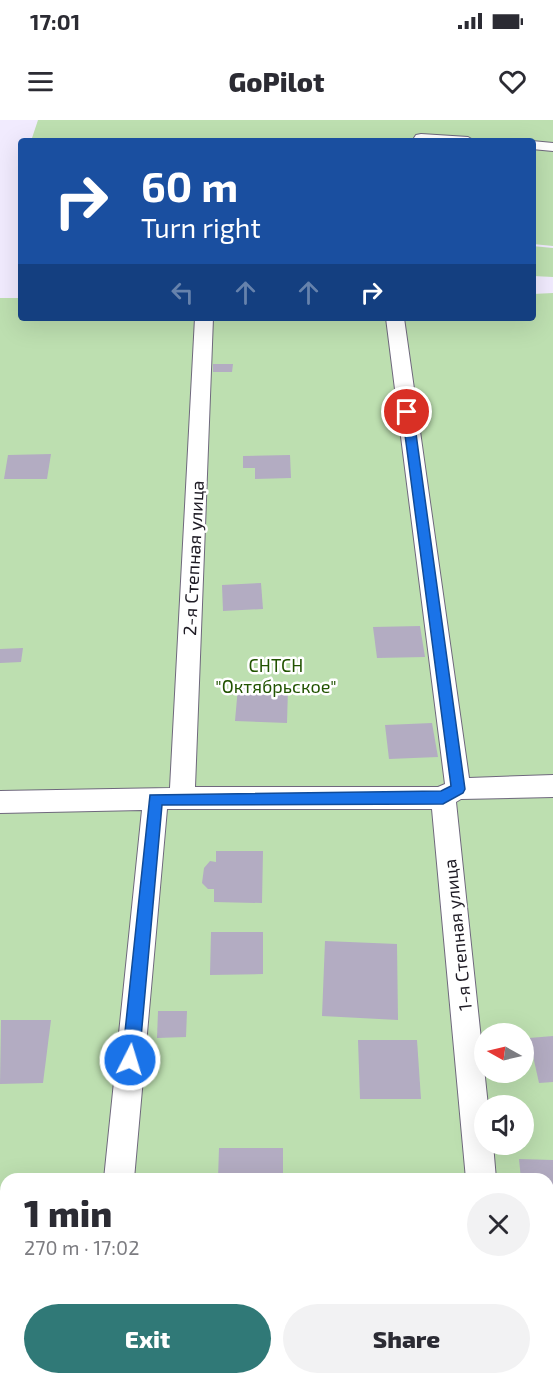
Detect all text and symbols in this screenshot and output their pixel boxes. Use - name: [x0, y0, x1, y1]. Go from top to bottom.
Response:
- text: 17:01: [30, 8, 80, 34]
- icon: menu: [24, 65, 57, 98]
- text: GoPilot: [229, 65, 324, 97]
- icon: heart: [496, 65, 529, 98]
- text: 60 m: [141, 160, 238, 210]
- icon: right: [42, 162, 120, 240]
- text: Turn right: [141, 211, 261, 243]
- icon: left: [166, 276, 199, 309]
- icon: ahead: [229, 276, 262, 309]
- icon: ahead: [292, 276, 325, 309]
- icon: right: [355, 276, 388, 309]
- pin: [381, 386, 432, 437]
- icon: arrive: [390, 395, 423, 428]
- street label: 2-я Степная улица: [178, 480, 208, 636]
- park label: СНТСН "Октябрьское": [215, 654, 337, 697]
- street label: 1-я Степная улица: [438, 858, 476, 1012]
- north arrow: [474, 1023, 534, 1083]
- map controls: [474, 1023, 534, 1155]
- position arrow: [98, 1028, 162, 1092]
- button: sound: [474, 1095, 534, 1155]
- text: 1 min: [24, 1191, 112, 1234]
- button: close: [467, 1193, 530, 1256]
- text: 270 m · 17:02: [24, 1235, 139, 1259]
- button: Exit: [24, 1304, 271, 1373]
- button: Share: [283, 1304, 530, 1373]

